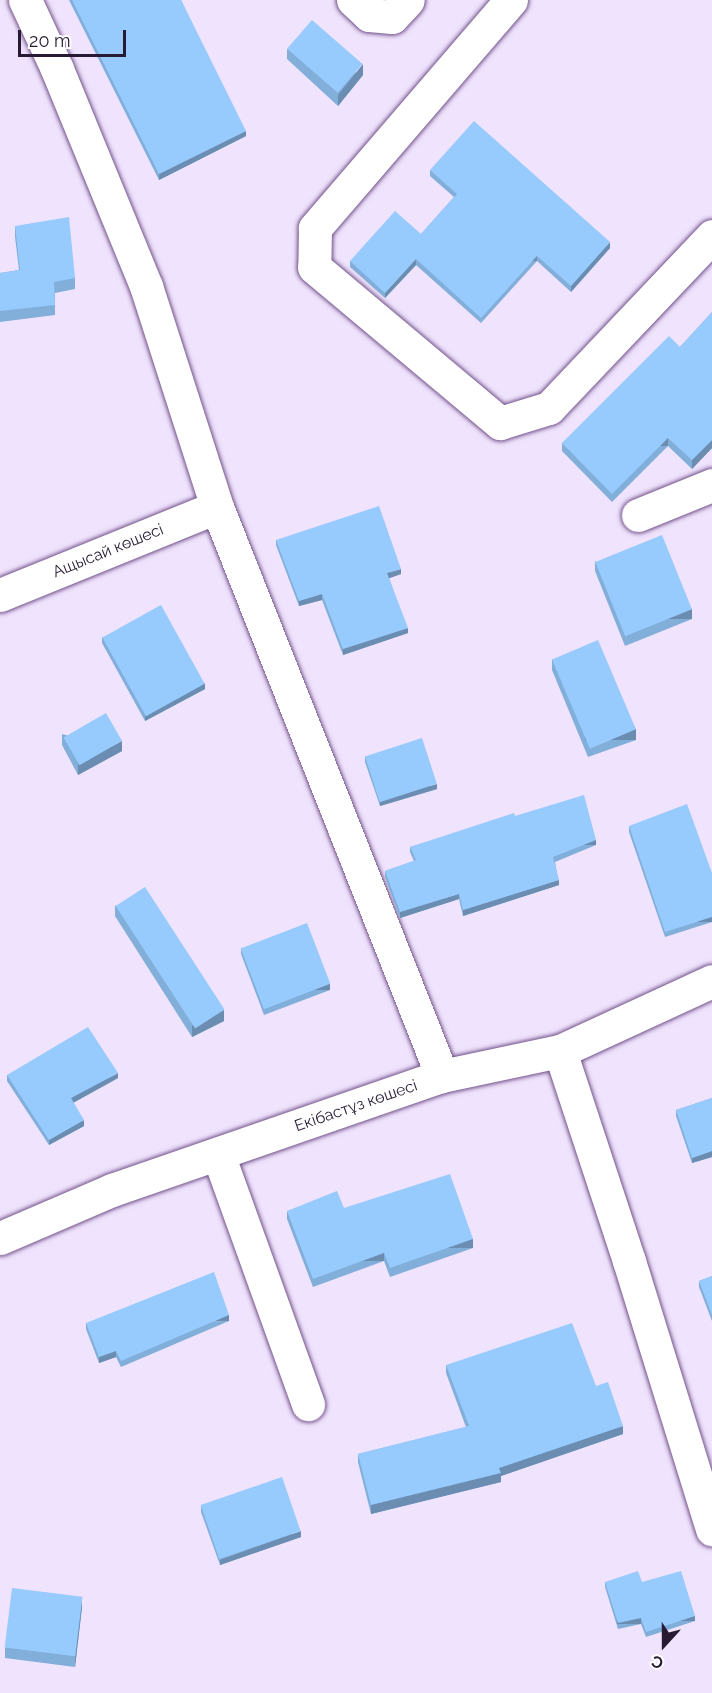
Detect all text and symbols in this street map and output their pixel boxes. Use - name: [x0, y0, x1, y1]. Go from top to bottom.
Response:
- scale bar: [21, 18, 129, 56]
- text: 20 m: [29, 30, 71, 51]
- street label: Ащысай көшесі: [50, 520, 166, 582]
- street label: Екібастұз көшесі: [292, 1076, 420, 1136]
- north arrow: [634, 1615, 694, 1675]
- text: С: [649, 1651, 666, 1673]

